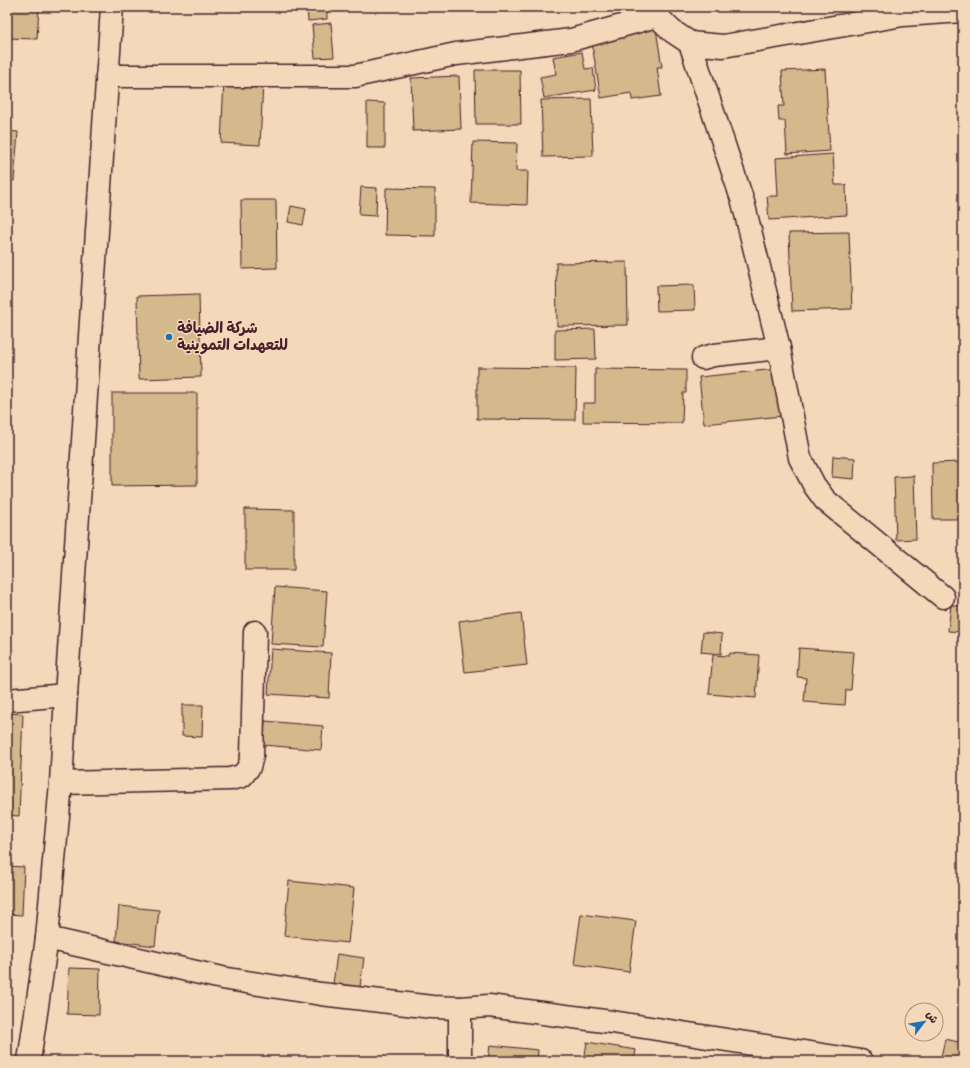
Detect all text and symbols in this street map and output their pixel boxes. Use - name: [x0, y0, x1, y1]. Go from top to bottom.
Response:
- place label: شركة الضيافة للتعهدات التموينية: [177, 317, 288, 355]
- marker: شركة الضيافة للتعهدات التموينية: [164, 332, 174, 342]
- north arrow: [904, 1002, 944, 1042]
- text: ش: [923, 1008, 942, 1026]

